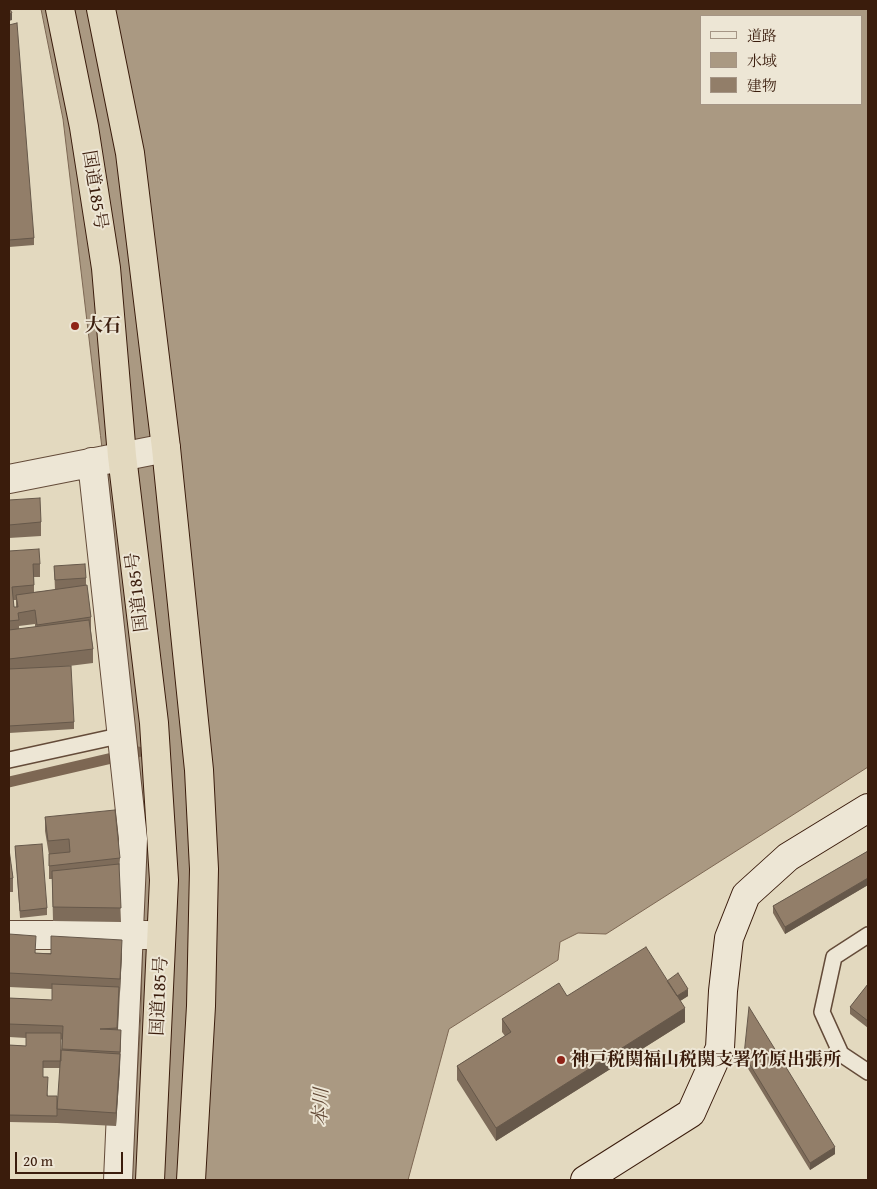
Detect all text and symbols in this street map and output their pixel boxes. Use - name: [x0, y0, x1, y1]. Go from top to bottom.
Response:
- legend: [700, 15, 862, 105]
- text: 道路: [747, 25, 777, 46]
- text: 水域: [747, 50, 777, 71]
- text: 建物: [747, 75, 777, 96]
- street label: 国道185号: [77, 149, 111, 231]
- place label: 大石: [85, 315, 121, 337]
- marker: 大石: [69, 320, 81, 332]
- street label: 国道185号: [122, 551, 154, 633]
- street label: 国道185号: [147, 955, 173, 1037]
- place label: 神戸税関福山税関支署竹原出張所: [571, 1049, 841, 1071]
- marker: 神戸税関福山税関支署竹原出張所: [555, 1054, 567, 1066]
- water label: 本川: [310, 1088, 334, 1126]
- scale bar: [18, 1142, 125, 1174]
- text: 20 m: [23, 1150, 53, 1171]

